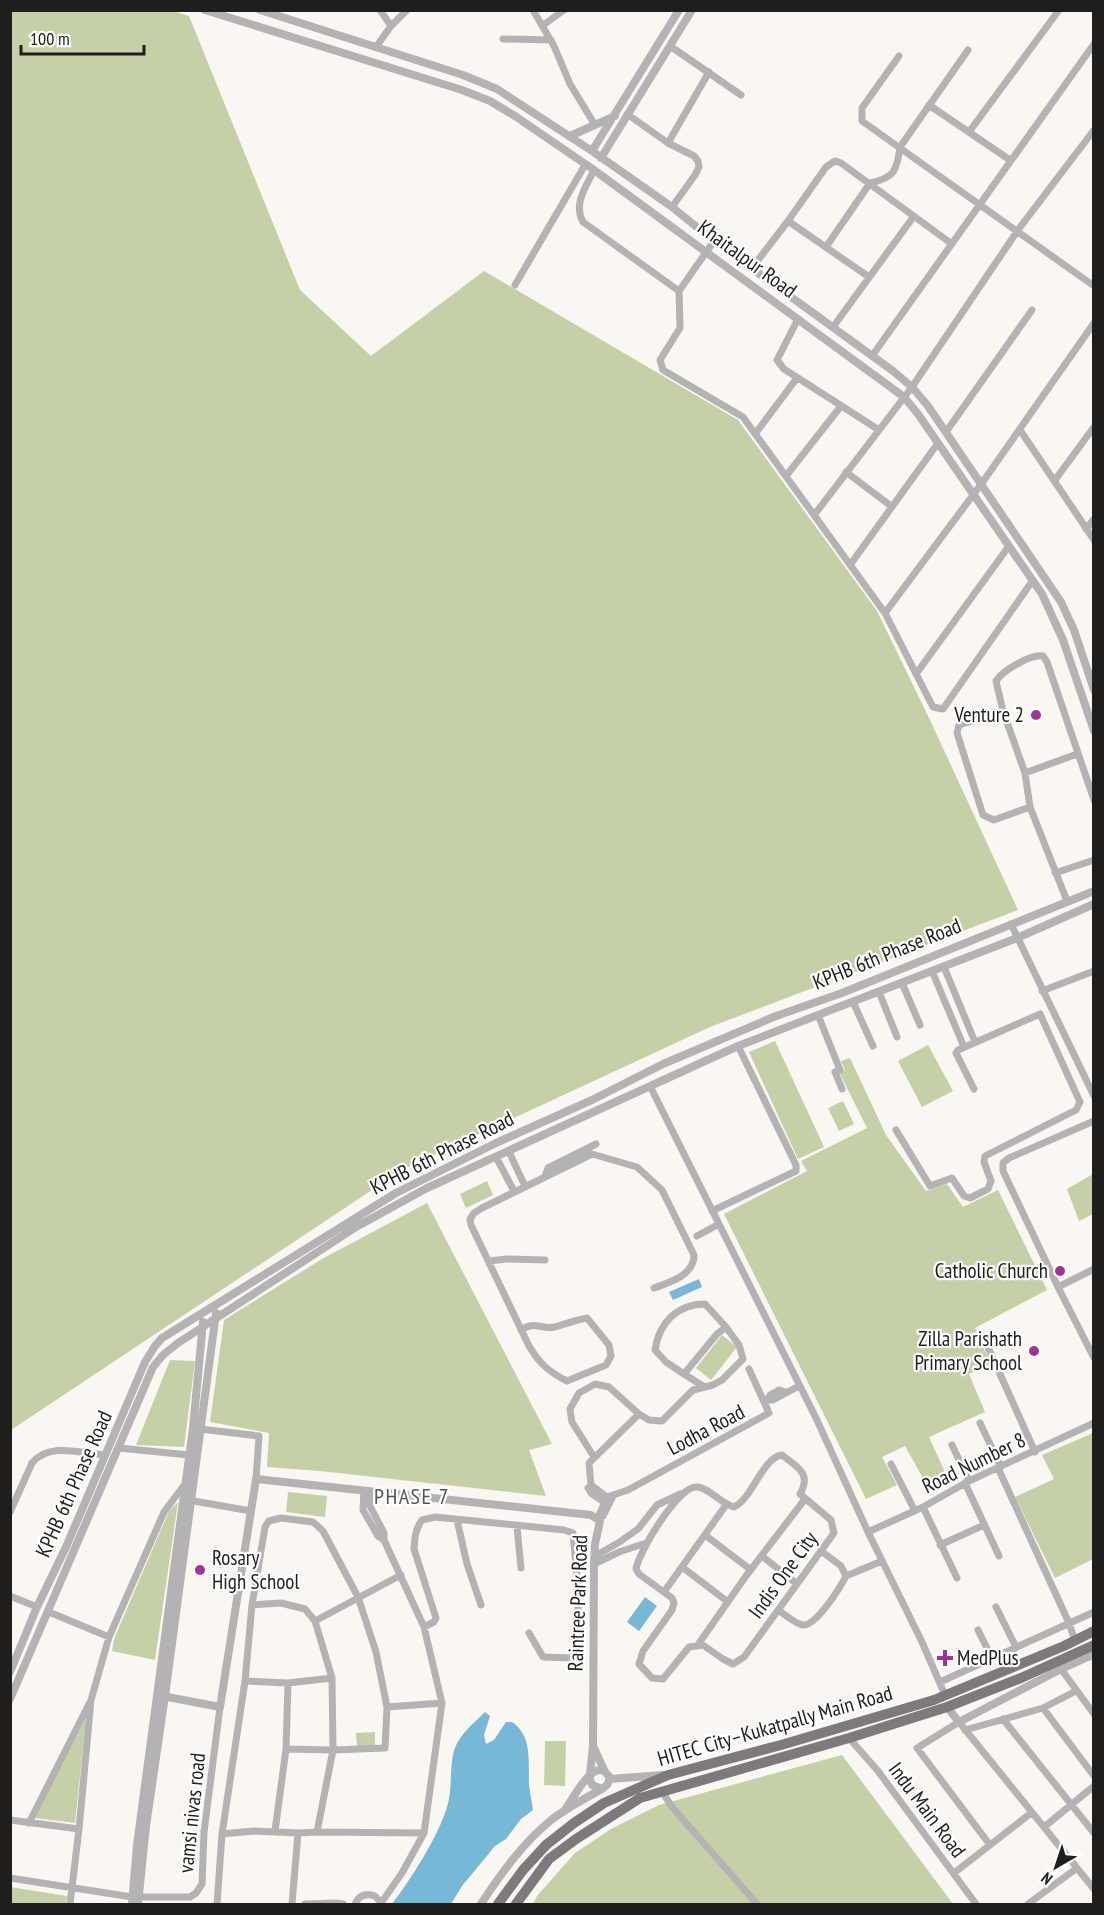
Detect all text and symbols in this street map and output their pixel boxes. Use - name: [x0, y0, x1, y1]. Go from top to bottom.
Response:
- scale bar: [21, 18, 144, 56]
- text: 100 m: [30, 27, 70, 50]
- street label: Khaitalpur Road: [692, 214, 802, 304]
- place label: Venture 2: [953, 701, 1024, 728]
- marker: Venture 2: [1029, 708, 1043, 722]
- street label: KPHB 6th Phase Road: [809, 912, 965, 996]
- street label: KPHB 6th Phase Road: [365, 1105, 518, 1200]
- place label: Catholic Church: [935, 1257, 1048, 1284]
- marker: Catholic Church: [1053, 1264, 1067, 1278]
- place label: Zilla Parishath Primary School: [914, 1325, 1022, 1376]
- marker: Zilla Parishath Primary School: [1027, 1344, 1041, 1358]
- street label: Lodha Road: [662, 1398, 749, 1461]
- street label: KPHB 6th Phase Road: [29, 1406, 118, 1561]
- street label: Road Number 8: [918, 1426, 1030, 1499]
- district label: PHASE 7: [374, 1482, 450, 1510]
- street label: Indis One City: [742, 1526, 823, 1623]
- street label: Raintree Park Road: [562, 1534, 593, 1672]
- place label: Rosary High School: [212, 1544, 299, 1595]
- marker: Rosary High School: [193, 1563, 207, 1577]
- place label: MedPlus: [957, 1644, 1019, 1671]
- marker: MedPlus: [938, 1651, 952, 1665]
- street label: HITEC City–Kukatpally Main Road: [654, 1679, 895, 1772]
- street label: vamsi nivas road: [172, 1752, 211, 1874]
- street label: Indu Main Road: [883, 1757, 972, 1863]
- north arrow: [1026, 1837, 1086, 1897]
- text: N: [1037, 1868, 1056, 1889]

